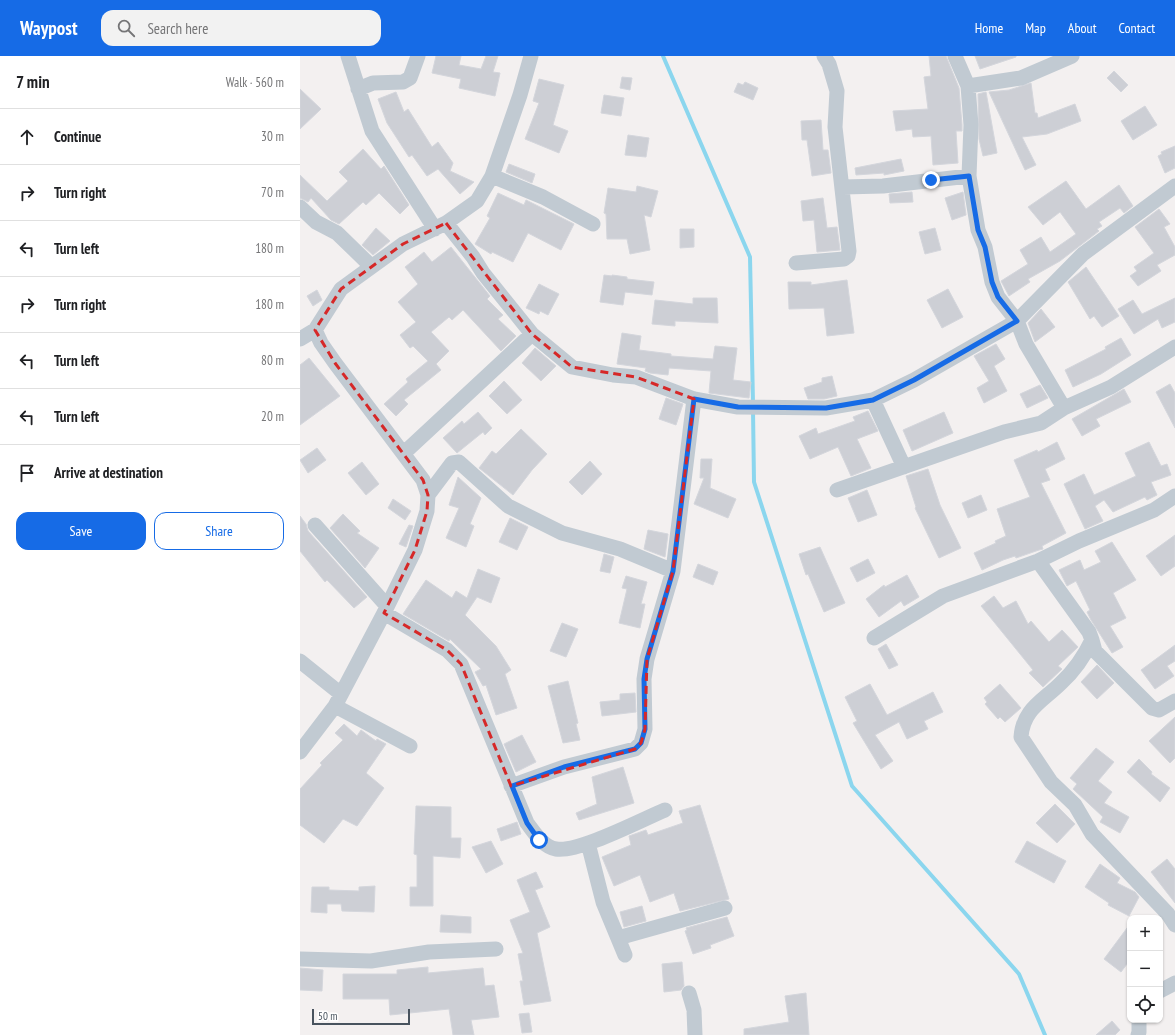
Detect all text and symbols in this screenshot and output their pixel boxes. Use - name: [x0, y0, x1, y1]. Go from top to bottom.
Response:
- search box: [101, 10, 381, 46]
- text: Waypost: [20, 16, 77, 40]
- icon: search: [115, 17, 137, 39]
- text: Search here: [147, 19, 208, 38]
- text: Home: [975, 19, 1003, 37]
- text: Map: [1025, 19, 1046, 37]
- text: About: [1068, 19, 1097, 37]
- text: Contact: [1119, 19, 1155, 37]
- text: 7 min: [16, 71, 50, 93]
- text: Walk · 560 m: [226, 74, 284, 91]
- icon: ahead: [16, 126, 38, 148]
- text: Continue: [54, 127, 101, 146]
- text: 30 m: [261, 128, 284, 145]
- route end: [922, 171, 940, 189]
- icon: right: [16, 182, 38, 204]
- text: Turn right: [54, 183, 106, 202]
- text: 70 m: [261, 184, 284, 201]
- icon: left: [16, 238, 38, 260]
- text: Turn left: [54, 239, 99, 258]
- text: 180 m: [255, 240, 284, 257]
- icon: right: [16, 294, 38, 316]
- text: Turn right: [54, 295, 106, 314]
- text: 180 m: [255, 296, 284, 313]
- icon: left: [16, 350, 38, 372]
- text: Turn left: [54, 351, 99, 370]
- text: 80 m: [261, 352, 284, 369]
- icon: left: [16, 406, 38, 428]
- text: Turn left: [54, 407, 99, 426]
- text: 20 m: [261, 408, 284, 425]
- icon: arrive: [16, 462, 38, 484]
- text: Arrive at destination: [54, 463, 163, 482]
- button: Save: [16, 512, 146, 550]
- button: Share: [154, 512, 284, 550]
- route start: [530, 831, 548, 849]
- map controls: [1127, 915, 1163, 1023]
- button: +: [1127, 915, 1163, 951]
- button: −: [1127, 951, 1163, 987]
- button: locate: [1127, 987, 1163, 1023]
- scale bar: [312, 1007, 410, 1026]
- text: 50 m: [318, 1009, 337, 1023]

